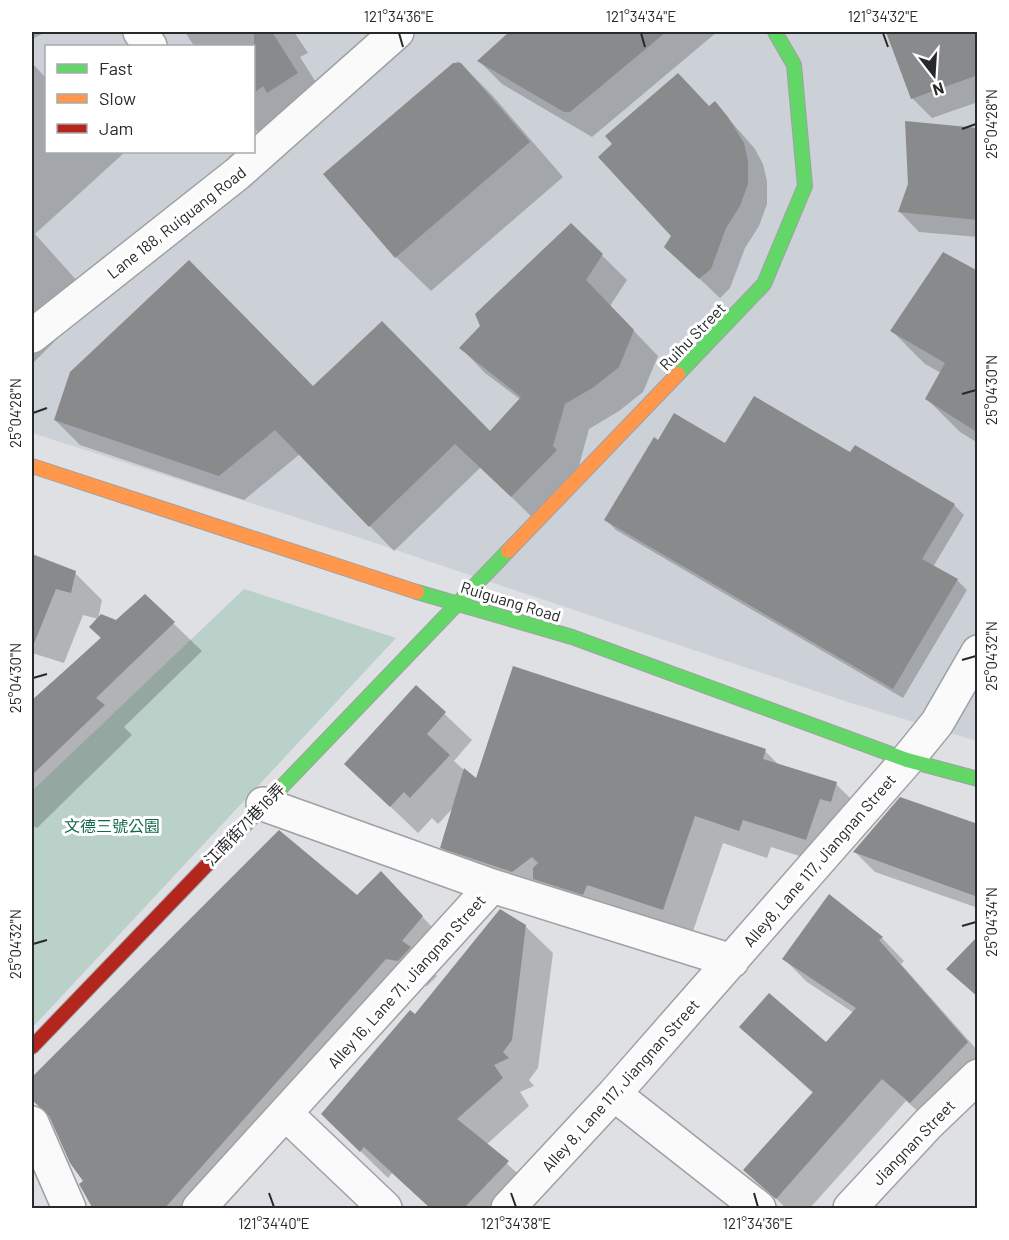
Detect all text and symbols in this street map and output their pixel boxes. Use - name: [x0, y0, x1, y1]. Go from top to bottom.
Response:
- text: 121°34'36"E: [364, 7, 434, 25]
- text: 121°34'34"E: [606, 7, 676, 25]
- text: 121°34'32"E: [848, 7, 918, 25]
- legend: [45, 45, 255, 153]
- north arrow: [904, 45, 964, 105]
- text: Fast: [99, 57, 133, 79]
- text: N: [931, 79, 946, 100]
- text: Slow: [99, 87, 136, 109]
- text: 25°04'28"N: [982, 89, 1000, 159]
- text: Jam: [99, 117, 133, 139]
- street label: Lane 188, Ruiguang Road: [103, 162, 249, 282]
- street label: Ruihu Street: [655, 298, 729, 374]
- text: 25°04'30"N: [982, 355, 1000, 425]
- text: 25°04'28"N: [6, 378, 24, 448]
- street label: Ruiguang Road: [459, 577, 563, 625]
- text: 25°04'32"N: [982, 621, 1000, 691]
- text: 25°04'30"N: [6, 643, 24, 713]
- street label: Alley8, Lane 117, Jiangnan Street: [739, 770, 899, 950]
- street label: 江南街71巷16弄: [200, 779, 288, 869]
- park label: 文德三號公園: [64, 816, 160, 835]
- text: 25°04'34"N: [982, 887, 1000, 957]
- street label: Alley 16, Lane 71, Jiangnan Street: [323, 891, 489, 1071]
- text: 25°04'32"N: [6, 909, 24, 979]
- street label: Alley 8, Lane 117, Jiangnan Street: [537, 995, 703, 1175]
- street label: Jiangnan Street: [868, 1095, 958, 1189]
- text: 121°34'40"E: [238, 1214, 310, 1232]
- text: 121°34'38"E: [481, 1214, 551, 1232]
- text: 121°34'36"E: [723, 1214, 793, 1232]

